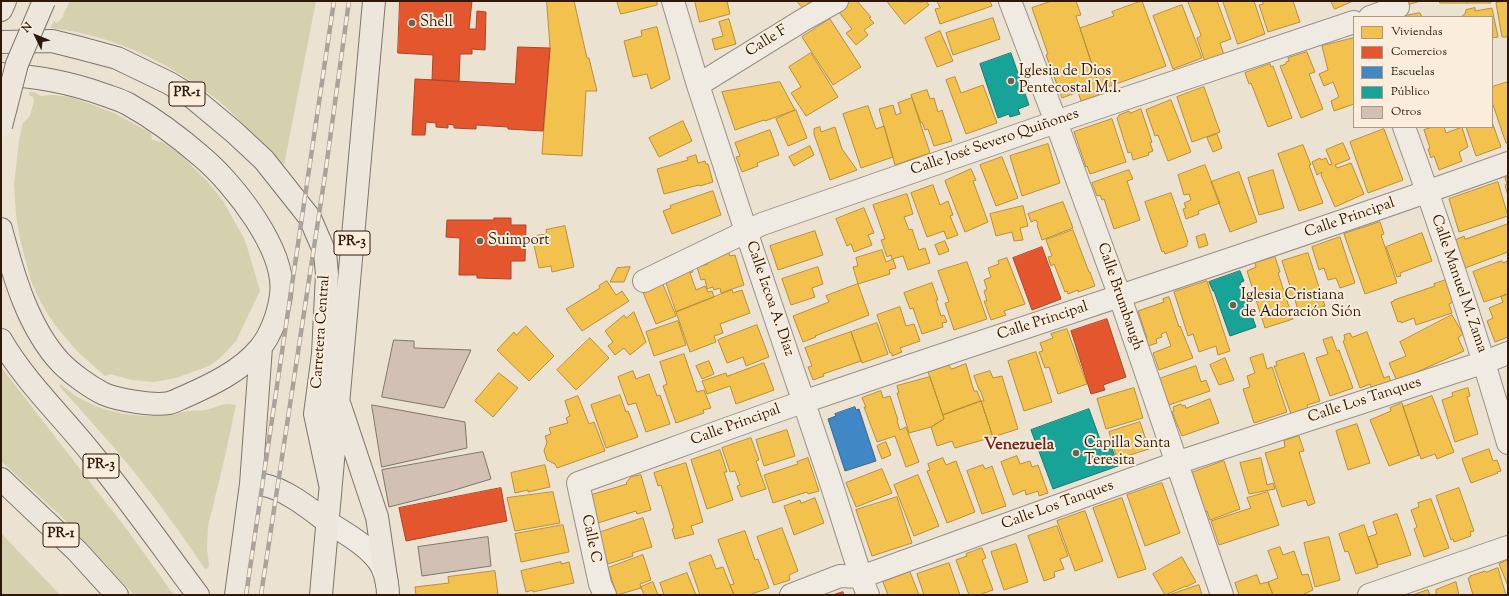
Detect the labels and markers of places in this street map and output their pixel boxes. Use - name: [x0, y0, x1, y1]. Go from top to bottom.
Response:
- place label: Shell: [420, 14, 453, 32]
- marker: Shell: [407, 18, 417, 28]
- place label: Iglesia de Dios Pentecostal M.I.: [1019, 63, 1121, 98]
- marker: Iglesia de Dios Pentecostal M.I.: [1006, 76, 1016, 86]
- place label: Suimport: [488, 232, 549, 250]
- marker: Suimport: [475, 236, 485, 246]
- place label: Iglesia Cristiana de Adoración Sión: [1241, 287, 1361, 322]
- marker: Iglesia Cristiana de Adoración Sión: [1228, 300, 1238, 310]
- place label: Capilla Santa Teresita: [1084, 435, 1170, 470]
- marker: Capilla Santa Teresita: [1071, 448, 1081, 458]

